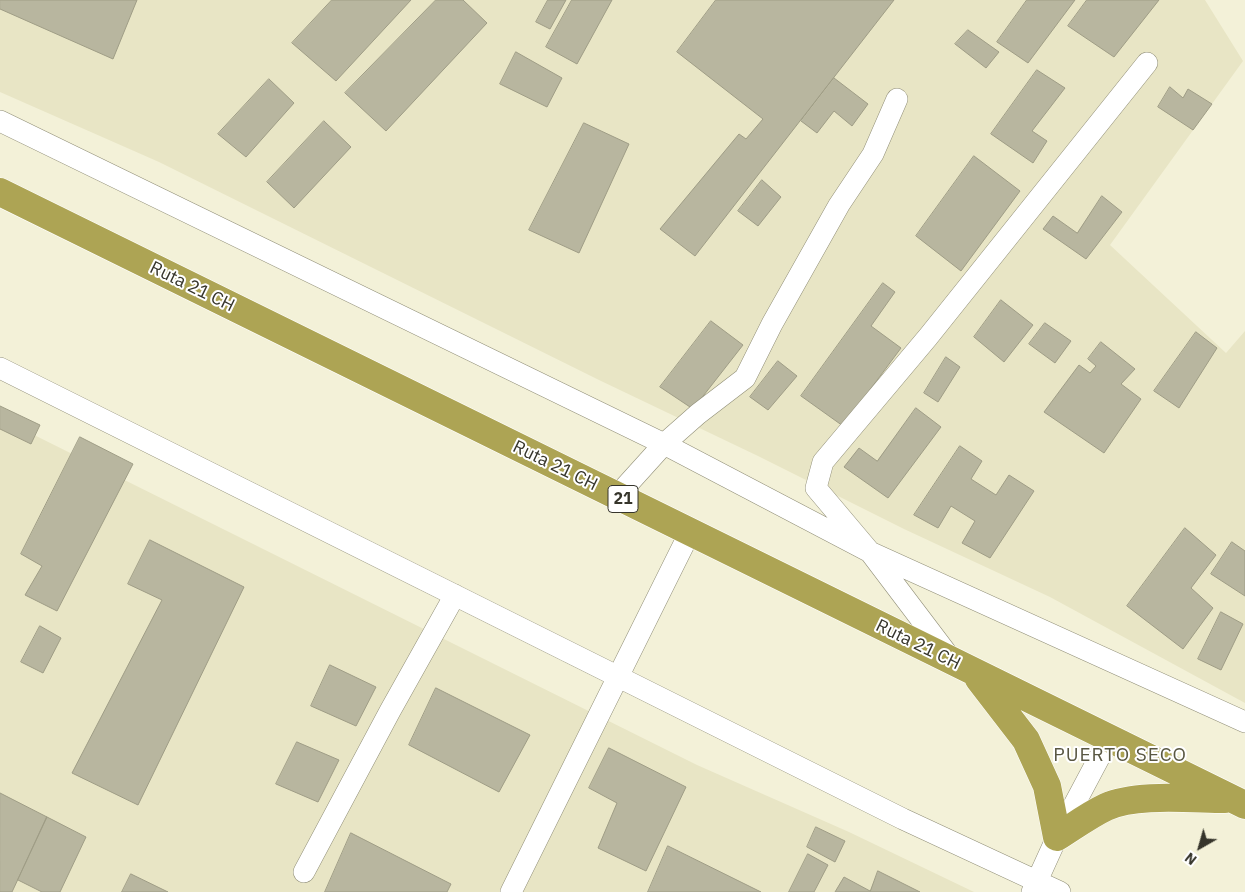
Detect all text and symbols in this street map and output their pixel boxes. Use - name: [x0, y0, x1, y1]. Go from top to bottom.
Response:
- street label: Ruta 21 CH: [146, 257, 238, 317]
- street label: Ruta 21 CH: [509, 436, 601, 496]
- road number: 21: [608, 486, 638, 512]
- street label: Ruta 21 CH: [872, 615, 964, 675]
- district label: PUERTO SECO: [1052, 745, 1188, 767]
- north arrow: [1175, 822, 1225, 872]
- text: N: [1181, 849, 1200, 869]

